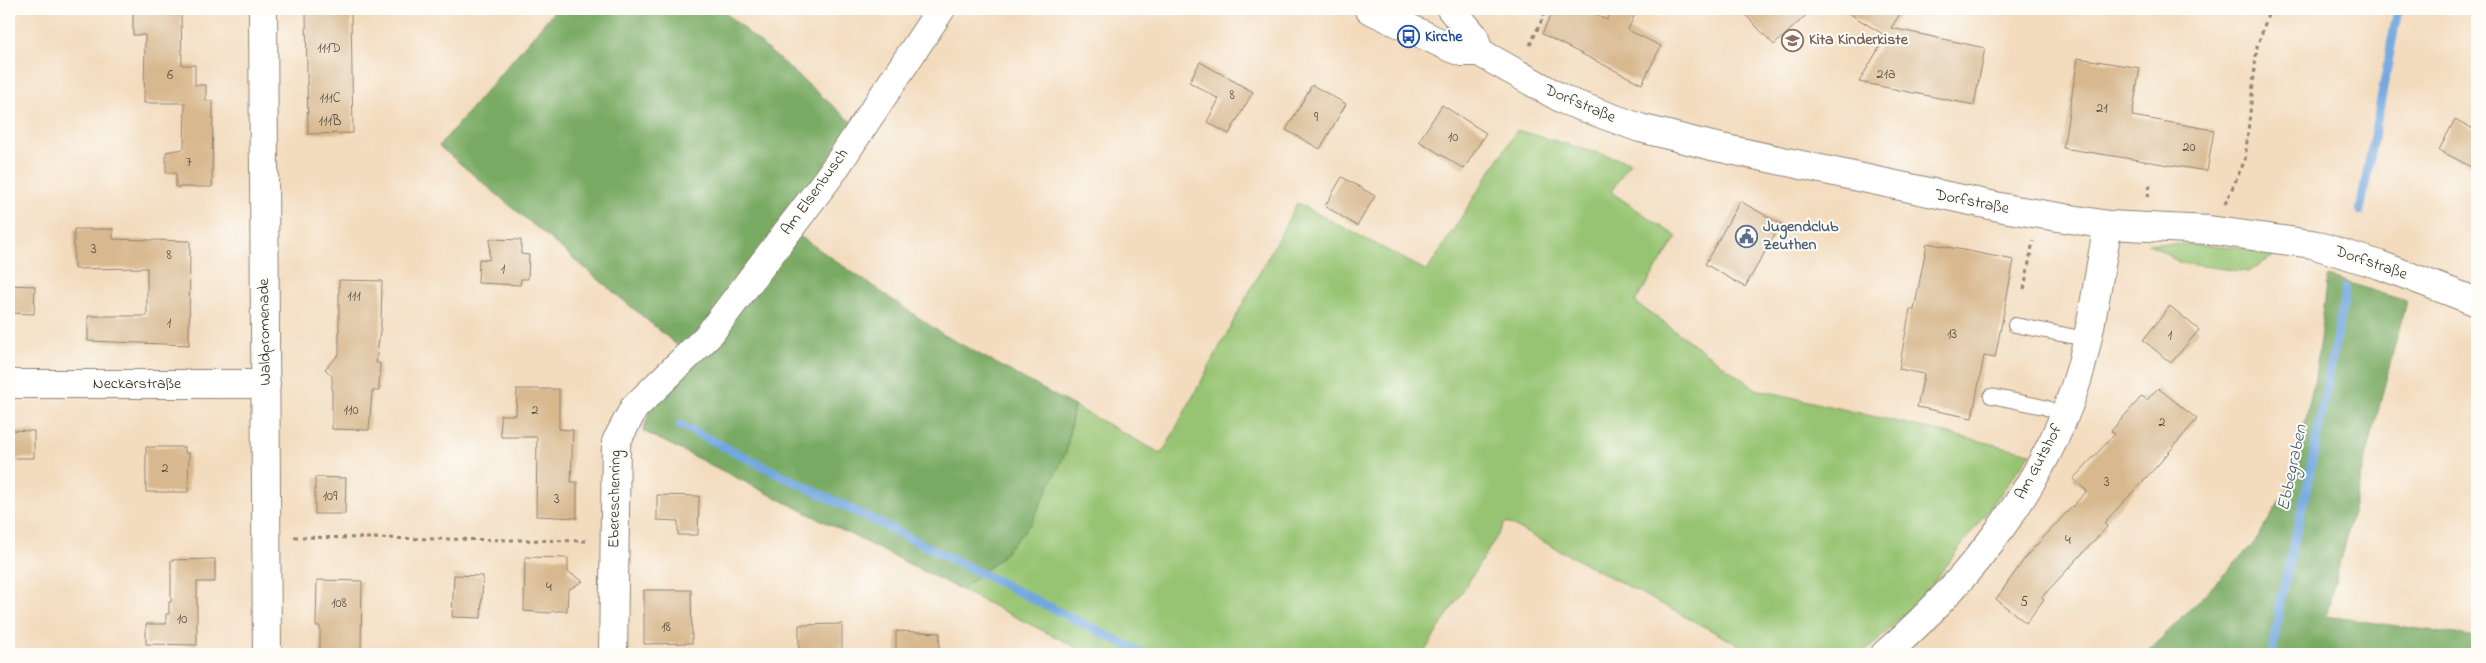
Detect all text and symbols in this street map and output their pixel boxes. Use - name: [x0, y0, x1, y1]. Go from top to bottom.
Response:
- bus stop icon: Kirche: [1397, 25, 1421, 49]
- place label: Kirche: [1425, 25, 1463, 49]
- school or university icon: Kita Kinderkiste: [1781, 28, 1805, 52]
- place label: Kita Kinderkiste: [1809, 28, 1909, 52]
- house number: 111D: [317, 38, 341, 59]
- house number: 21a: [1877, 64, 1895, 85]
- house number: 6: [167, 65, 173, 86]
- street label: Dorfstraße: [1540, 78, 1620, 130]
- house number: 8: [1229, 85, 1235, 106]
- house number: 111C: [319, 88, 341, 109]
- house number: 21: [2096, 98, 2108, 119]
- house number: 9: [1314, 107, 1319, 128]
- house number: 111B: [319, 111, 341, 132]
- house number: 10: [1448, 127, 1458, 148]
- house number: 20: [2182, 137, 2196, 158]
- street label: Am Elsenbusch: [775, 144, 855, 240]
- house number: 7: [186, 152, 192, 173]
- street label: Dorfstraße: [1932, 183, 2012, 221]
- place label: Jugendclub Zeuthen: [1763, 215, 1839, 257]
- public building icon: Jugendclub Zeuthen: [1735, 224, 1759, 248]
- house number: 3: [91, 239, 97, 260]
- street label: Dorfstraße: [2331, 239, 2411, 287]
- house number: 8: [166, 245, 172, 266]
- house number: 1: [501, 259, 506, 280]
- street label: Waldpromenade: [252, 277, 278, 386]
- house number: 111: [347, 286, 361, 307]
- house number: 1: [167, 313, 172, 334]
- house number: 13: [1947, 324, 1957, 345]
- house number: 1: [2168, 325, 2173, 346]
- street label: Neckarstraße: [93, 372, 182, 396]
- house number: 110: [344, 400, 358, 421]
- house number: 2: [532, 400, 539, 421]
- house number: 2: [2159, 412, 2166, 433]
- street label: Am Gutshof: [2009, 420, 2069, 504]
- water label: Ebbegraben: [2271, 422, 2315, 513]
- street label: Ebereschenring: [602, 450, 628, 548]
- house number: 2: [162, 458, 169, 479]
- house number: 3: [2104, 472, 2110, 493]
- house number: 109: [323, 486, 338, 507]
- house number: 3: [554, 489, 560, 510]
- house number: 4: [2065, 530, 2071, 551]
- house number: 4: [546, 577, 552, 598]
- house number: 5: [2020, 592, 2028, 613]
- house number: 108: [331, 593, 347, 614]
- house number: 10: [177, 609, 187, 630]
- house number: 18: [661, 617, 671, 638]

